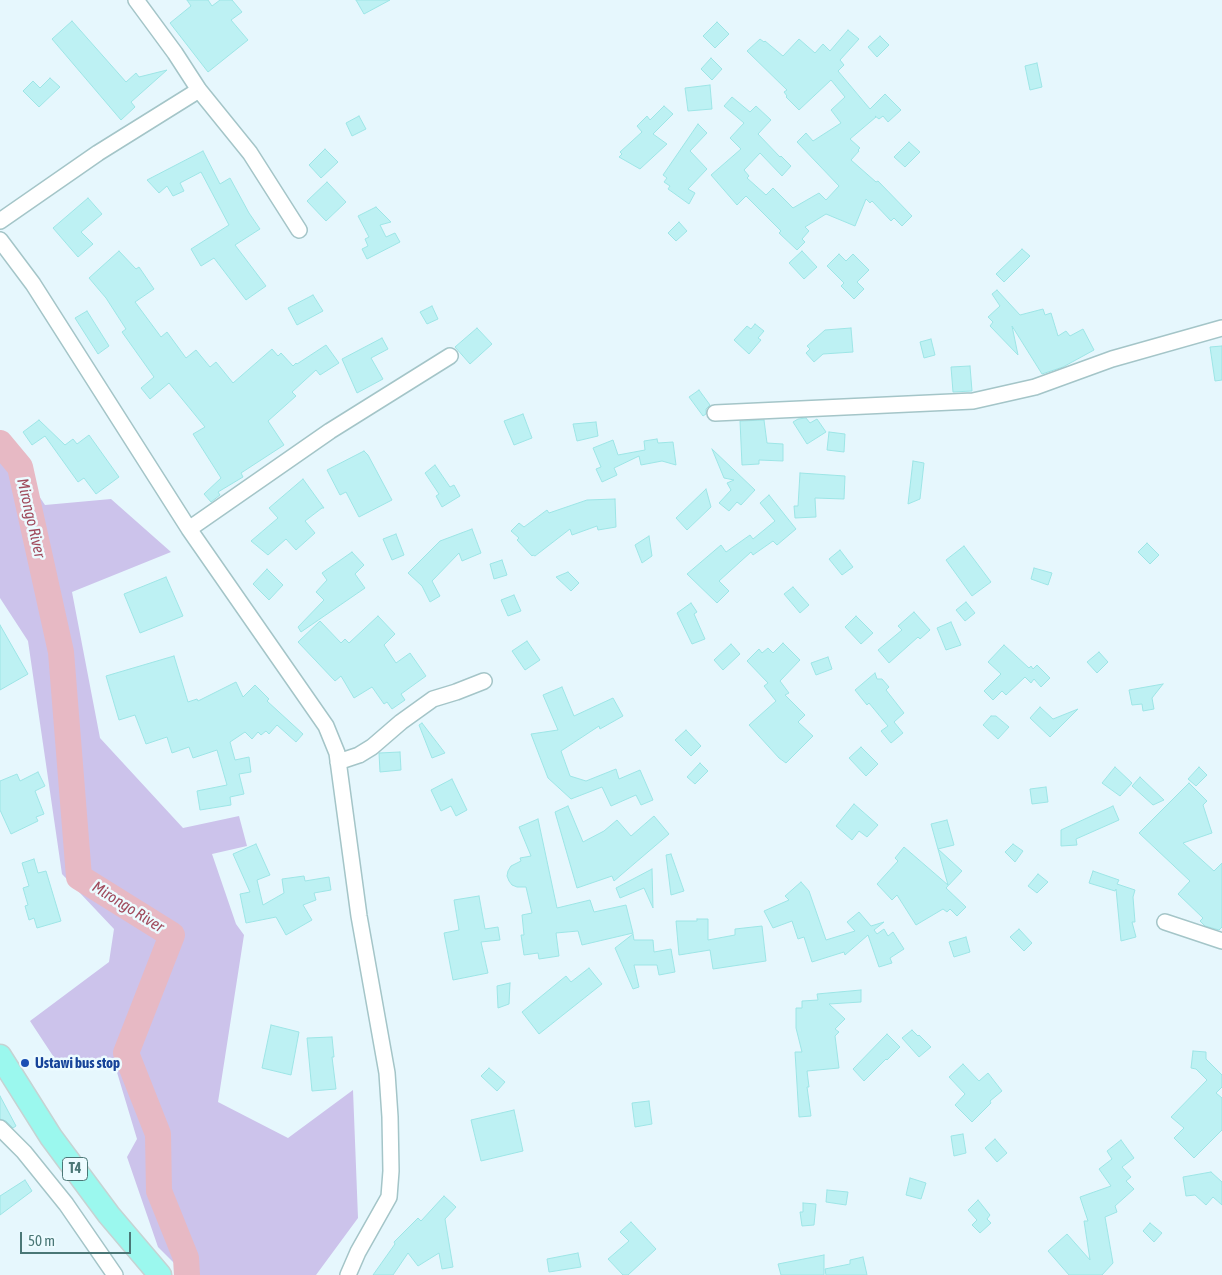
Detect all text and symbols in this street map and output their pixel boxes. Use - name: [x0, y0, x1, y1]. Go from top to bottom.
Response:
- water label: Mirongo River: [13, 476, 49, 560]
- water label: Mirongo River: [89, 877, 167, 937]
- place label: Ustawi bus stop: [35, 1054, 120, 1072]
- marker: Ustawi bus stop: [19, 1057, 31, 1069]
- road number: T4: [62, 1158, 88, 1180]
- scale bar: [22, 1222, 134, 1254]
- text: 50 m: [28, 1232, 55, 1249]

